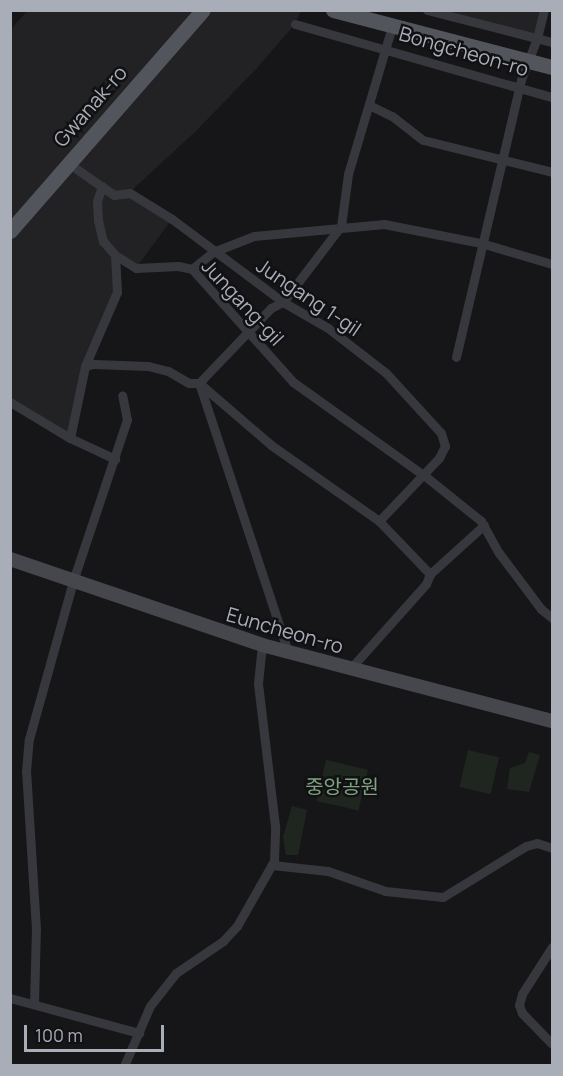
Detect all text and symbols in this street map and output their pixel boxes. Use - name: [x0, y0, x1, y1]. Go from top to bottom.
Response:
- street label: Bongcheon-ro: [397, 21, 531, 81]
- street label: Gwanak-ro: [48, 61, 132, 151]
- street label: Jungang 1-gil: [252, 253, 366, 341]
- street label: Jungang-gil: [197, 254, 289, 350]
- street label: Euncheon-ro: [224, 602, 346, 658]
- park label: 중앙공원: [305, 774, 379, 798]
- scale bar: [27, 1013, 166, 1051]
- text: 100 m: [35, 1023, 83, 1047]

